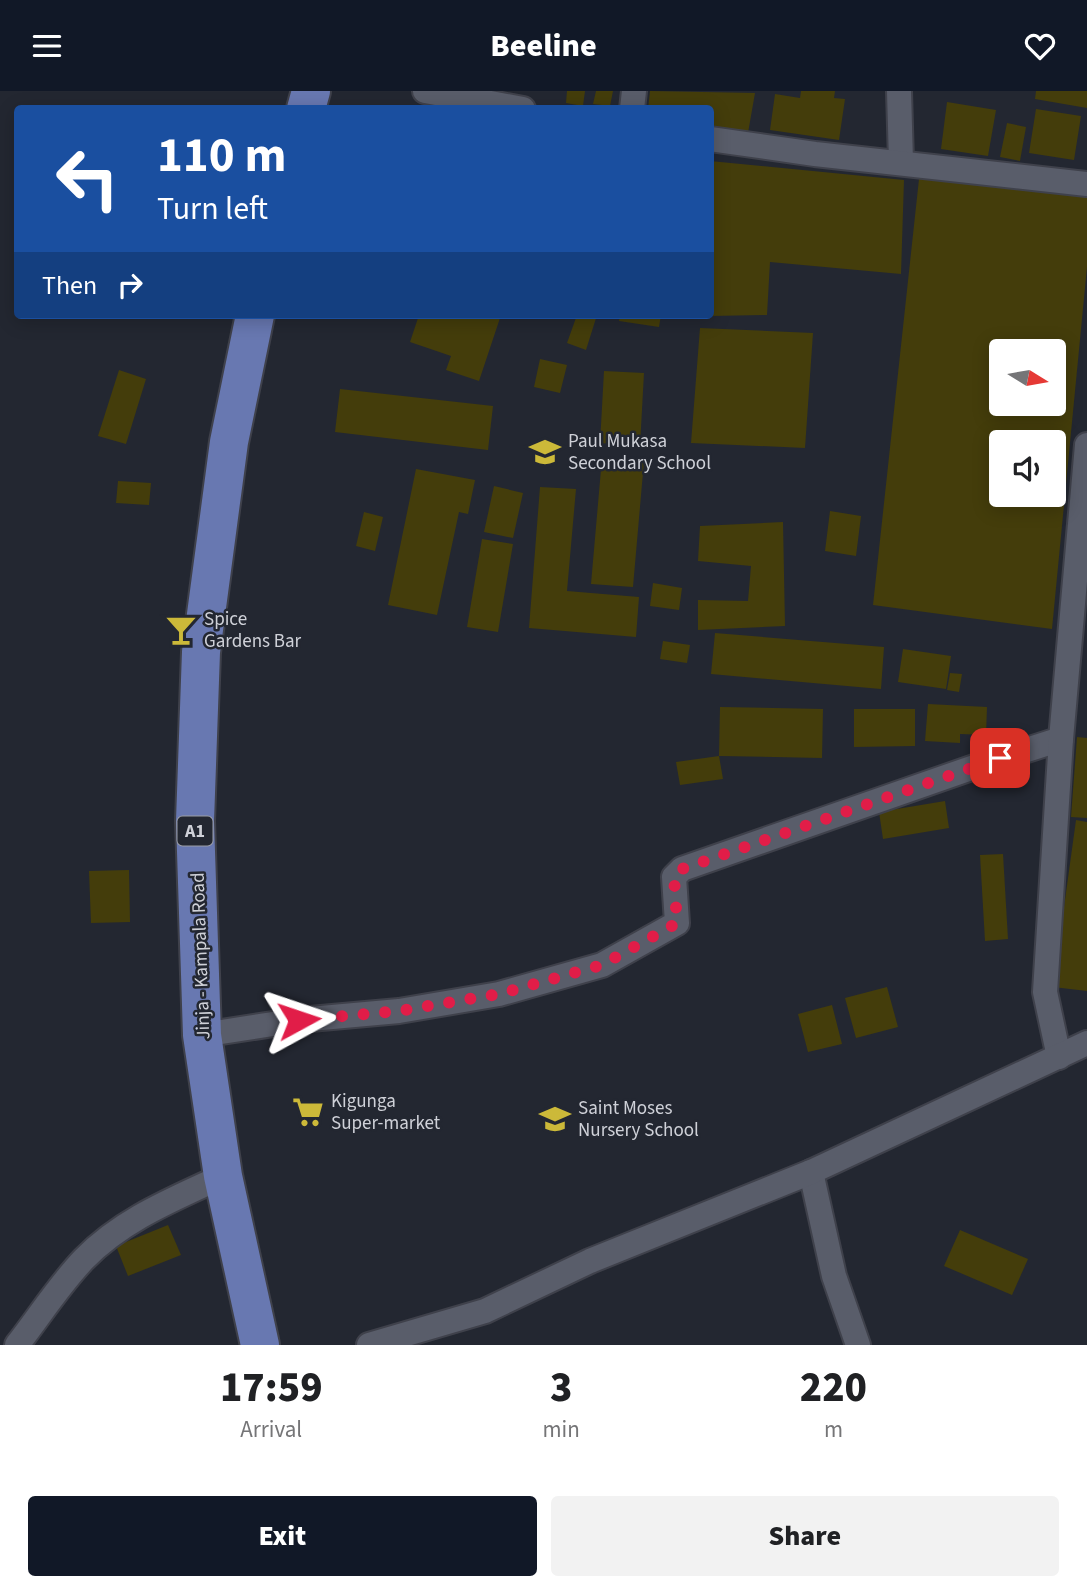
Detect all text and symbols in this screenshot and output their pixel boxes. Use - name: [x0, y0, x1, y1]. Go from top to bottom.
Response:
- text: Beeline: [490, 23, 597, 69]
- icon: menu: [28, 27, 66, 65]
- icon: heart: [1021, 27, 1059, 65]
- text: 110 m: [157, 121, 286, 191]
- icon: left: [42, 133, 133, 224]
- text: Turn left: [157, 186, 268, 232]
- icon: right: [111, 266, 149, 304]
- text: Then: [42, 267, 97, 304]
- north arrow: [989, 339, 1066, 417]
- map controls: [989, 339, 1066, 507]
- place label: Paul Mukasa Secondary School: [568, 428, 711, 477]
- button: sound: [989, 430, 1066, 507]
- school or university icon: Paul Mukasa Secondary School: [528, 435, 562, 469]
- place label: Spice Gardens Bar: [204, 606, 302, 655]
- bar icon: Spice Gardens Bar: [164, 613, 198, 647]
- pin: [970, 728, 1030, 788]
- icon: arrive: [981, 739, 1019, 777]
- road number: A1: [178, 817, 212, 845]
- street label: Jinja - Kampala Road: [185, 872, 217, 1040]
- position arrow: [262, 983, 336, 1057]
- place label: Kigunga Super-market: [331, 1088, 441, 1137]
- supermarket icon: Kigunga Super-market: [291, 1095, 325, 1129]
- place label: Saint Moses Nursery School: [578, 1095, 699, 1144]
- school or university icon: Saint Moses Nursery School: [538, 1102, 572, 1136]
- text: 17:59: [220, 1358, 323, 1418]
- text: 3: [550, 1358, 572, 1418]
- text: 220: [800, 1358, 867, 1418]
- text: Arrival: [240, 1413, 302, 1446]
- text: min: [543, 1413, 580, 1446]
- text: m: [824, 1413, 843, 1446]
- button: Exit: [28, 1496, 537, 1576]
- button: Share: [551, 1496, 1059, 1576]

